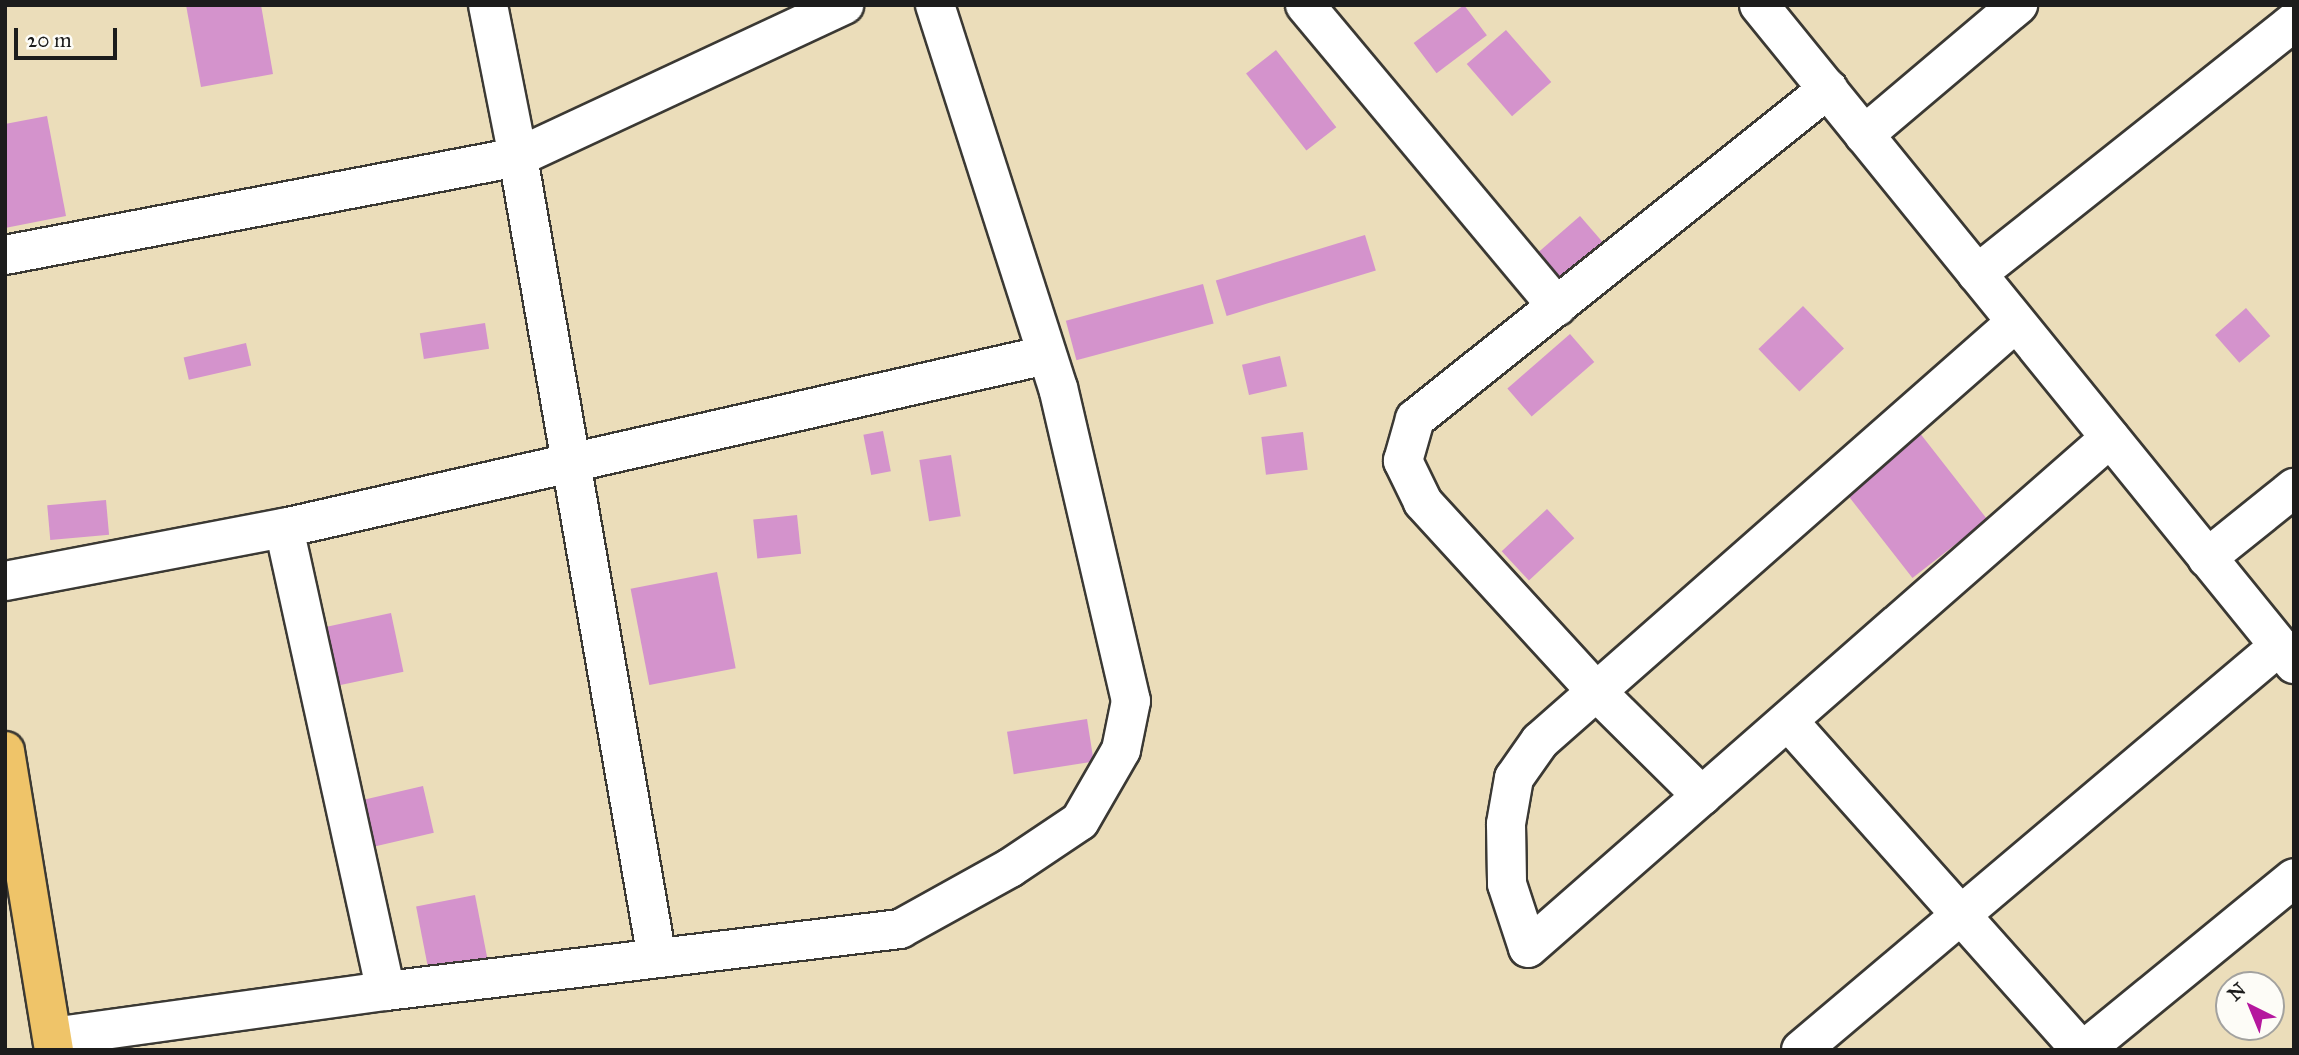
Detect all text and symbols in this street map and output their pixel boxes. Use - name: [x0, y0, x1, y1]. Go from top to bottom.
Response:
- scale bar: [18, 14, 121, 58]
- text: 20 m: [27, 27, 72, 53]
- north arrow: [2215, 971, 2285, 1041]
- text: N: [2223, 978, 2250, 1006]

